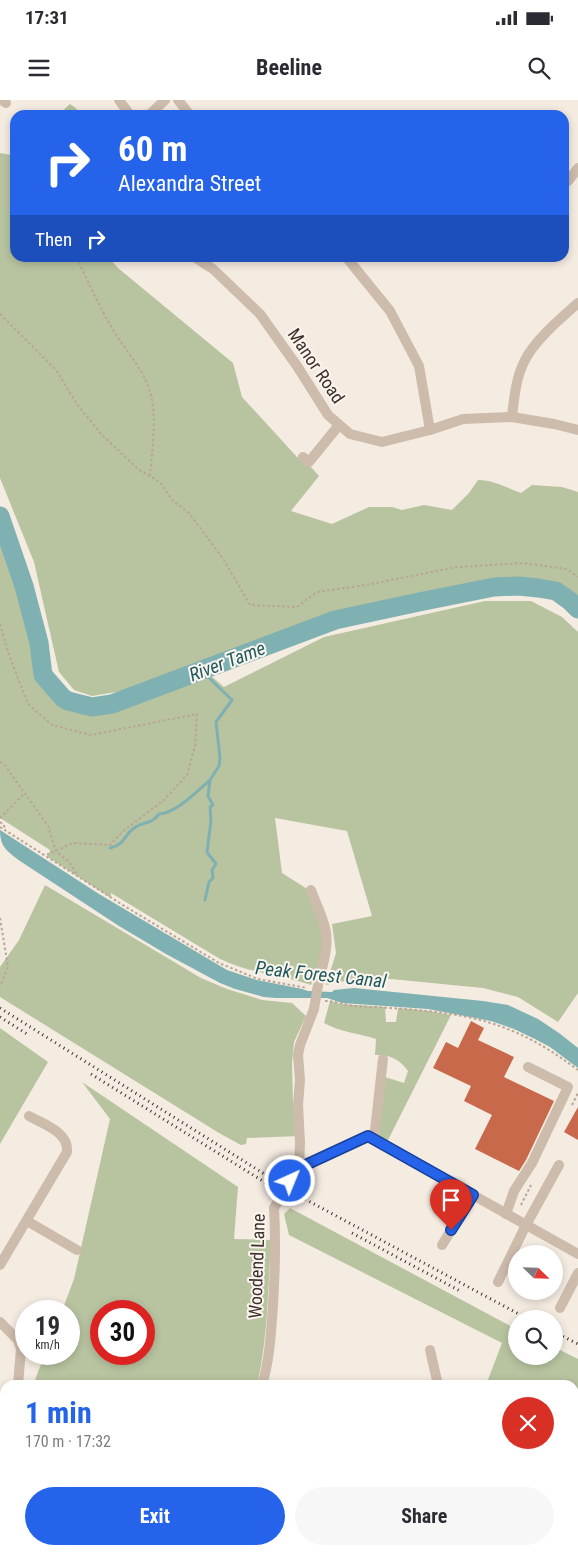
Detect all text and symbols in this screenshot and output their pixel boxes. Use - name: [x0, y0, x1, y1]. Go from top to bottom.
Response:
- text: 17:31: [25, 6, 69, 29]
- icon: menu: [25, 54, 53, 82]
- icon: search: [525, 54, 553, 82]
- text: Beeline: [256, 55, 322, 80]
- text: 60 m: [118, 129, 187, 170]
- icon: right: [35, 130, 100, 195]
- text: Alexandra Street: [118, 171, 261, 196]
- icon: right: [82, 225, 110, 253]
- text: Then: [35, 228, 72, 251]
- street label: Manor Road: [284, 324, 349, 407]
- water label: River Tame: [186, 636, 269, 687]
- water label: Peak Forest Canal: [254, 956, 388, 993]
- position arrow: [263, 1154, 315, 1206]
- pin: [430, 1179, 472, 1230]
- icon: arrive: [437, 1186, 465, 1214]
- street label: Woodend Lane: [244, 1213, 269, 1319]
- north arrow: [508, 1245, 562, 1300]
- map controls: [508, 1245, 563, 1365]
- speed limit sign: 30: [90, 1300, 155, 1365]
- button: search: [508, 1310, 563, 1365]
- text: 19: [35, 1312, 60, 1341]
- text: km/h: [35, 1338, 60, 1352]
- text: 1 min: [25, 1395, 92, 1430]
- button: close: [502, 1397, 554, 1449]
- text: 170 m · 17:32: [25, 1432, 111, 1451]
- button: Exit: [25, 1487, 285, 1545]
- button: Share: [295, 1487, 554, 1545]

